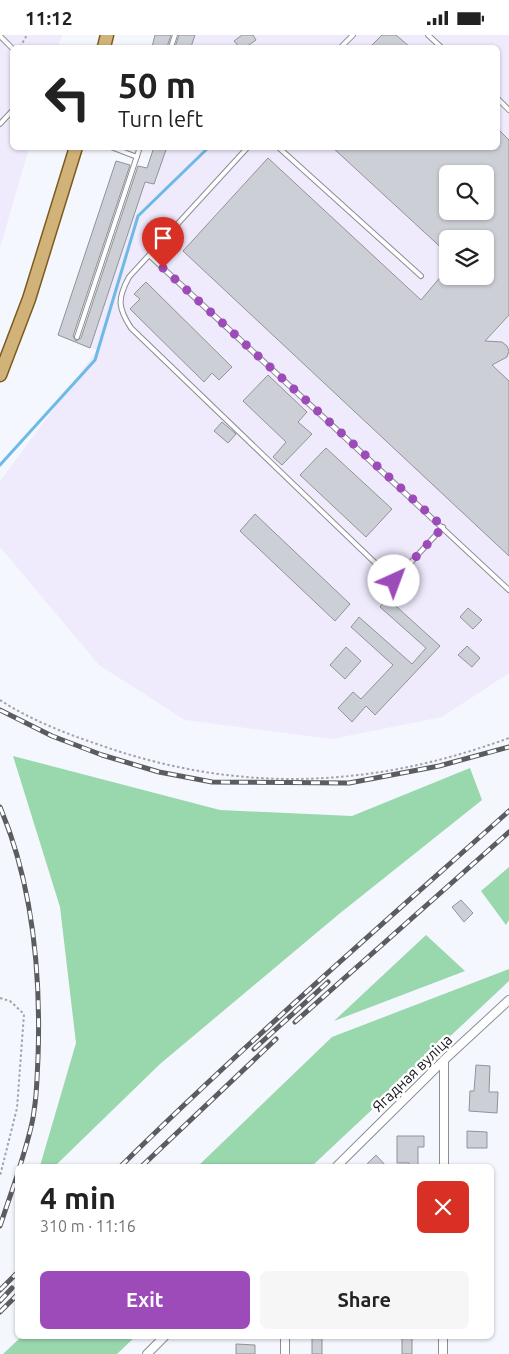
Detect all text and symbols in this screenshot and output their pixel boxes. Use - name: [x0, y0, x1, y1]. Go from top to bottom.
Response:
- text: 11:12: [25, 7, 73, 29]
- icon: left: [35, 65, 100, 130]
- text: 50 m: [118, 65, 196, 105]
- text: Turn left: [118, 106, 203, 131]
- map controls: [439, 165, 494, 285]
- button: search: [439, 165, 494, 220]
- pin: [142, 217, 184, 268]
- icon: arrive: [149, 224, 177, 252]
- button: layers: [439, 230, 494, 285]
- position arrow: [367, 554, 419, 606]
- street label: Ягадная вуліца: [369, 1031, 455, 1115]
- text: 4 min: [40, 1181, 116, 1215]
- button: close: [417, 1181, 469, 1233]
- text: 310 m · 11:16: [40, 1217, 136, 1235]
- button: Exit: [40, 1271, 250, 1329]
- button: Share: [260, 1271, 469, 1329]

